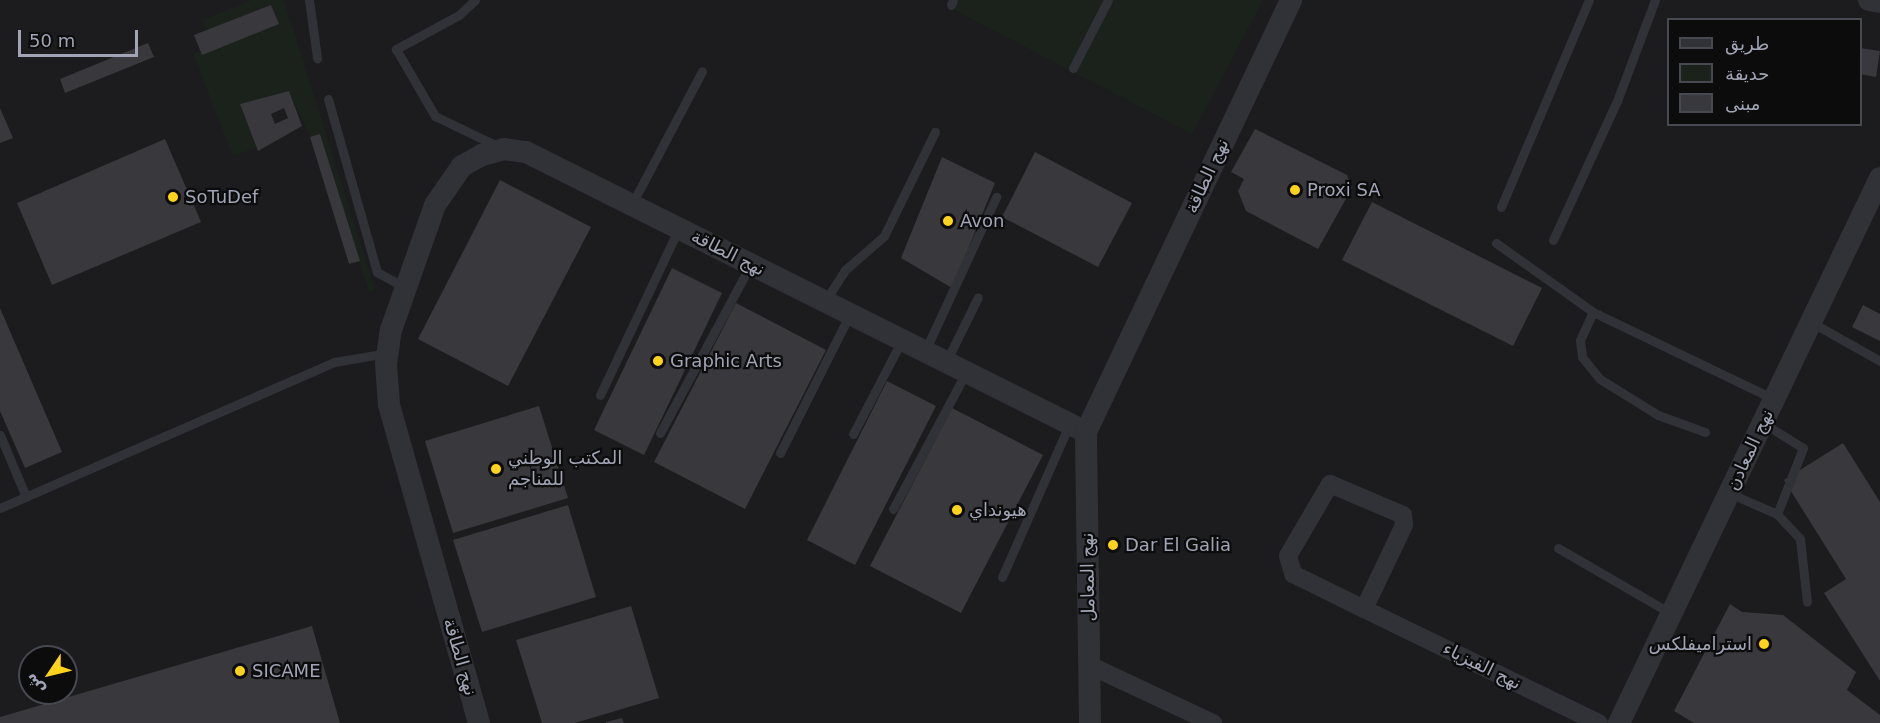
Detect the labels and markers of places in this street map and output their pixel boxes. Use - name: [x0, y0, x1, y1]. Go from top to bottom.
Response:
- place label: Proxi SA: [1307, 179, 1380, 201]
- marker: Proxi SA: [1288, 183, 1302, 197]
- place label: SoTuDef: [185, 186, 258, 208]
- marker: SoTuDef: [166, 190, 180, 204]
- place label: Avon: [960, 210, 1004, 232]
- marker: Avon: [941, 214, 955, 228]
- place label: Graphic Arts: [670, 350, 782, 372]
- marker: Graphic Arts: [651, 354, 665, 368]
- place label: المكتب الوطني للمناجم: [508, 448, 622, 490]
- marker: المكتب الوطني للمناجم: [489, 462, 503, 476]
- place label: هيونداي: [969, 499, 1027, 521]
- marker: هيونداي: [950, 503, 964, 517]
- place label: Dar El Galia: [1125, 534, 1231, 556]
- marker: Dar El Galia: [1106, 538, 1120, 552]
- place label: استراميفلكس: [1649, 633, 1752, 655]
- marker: استراميفلكس: [1757, 637, 1771, 651]
- place label: SICAME: [252, 660, 321, 682]
- marker: SICAME: [233, 664, 247, 678]

